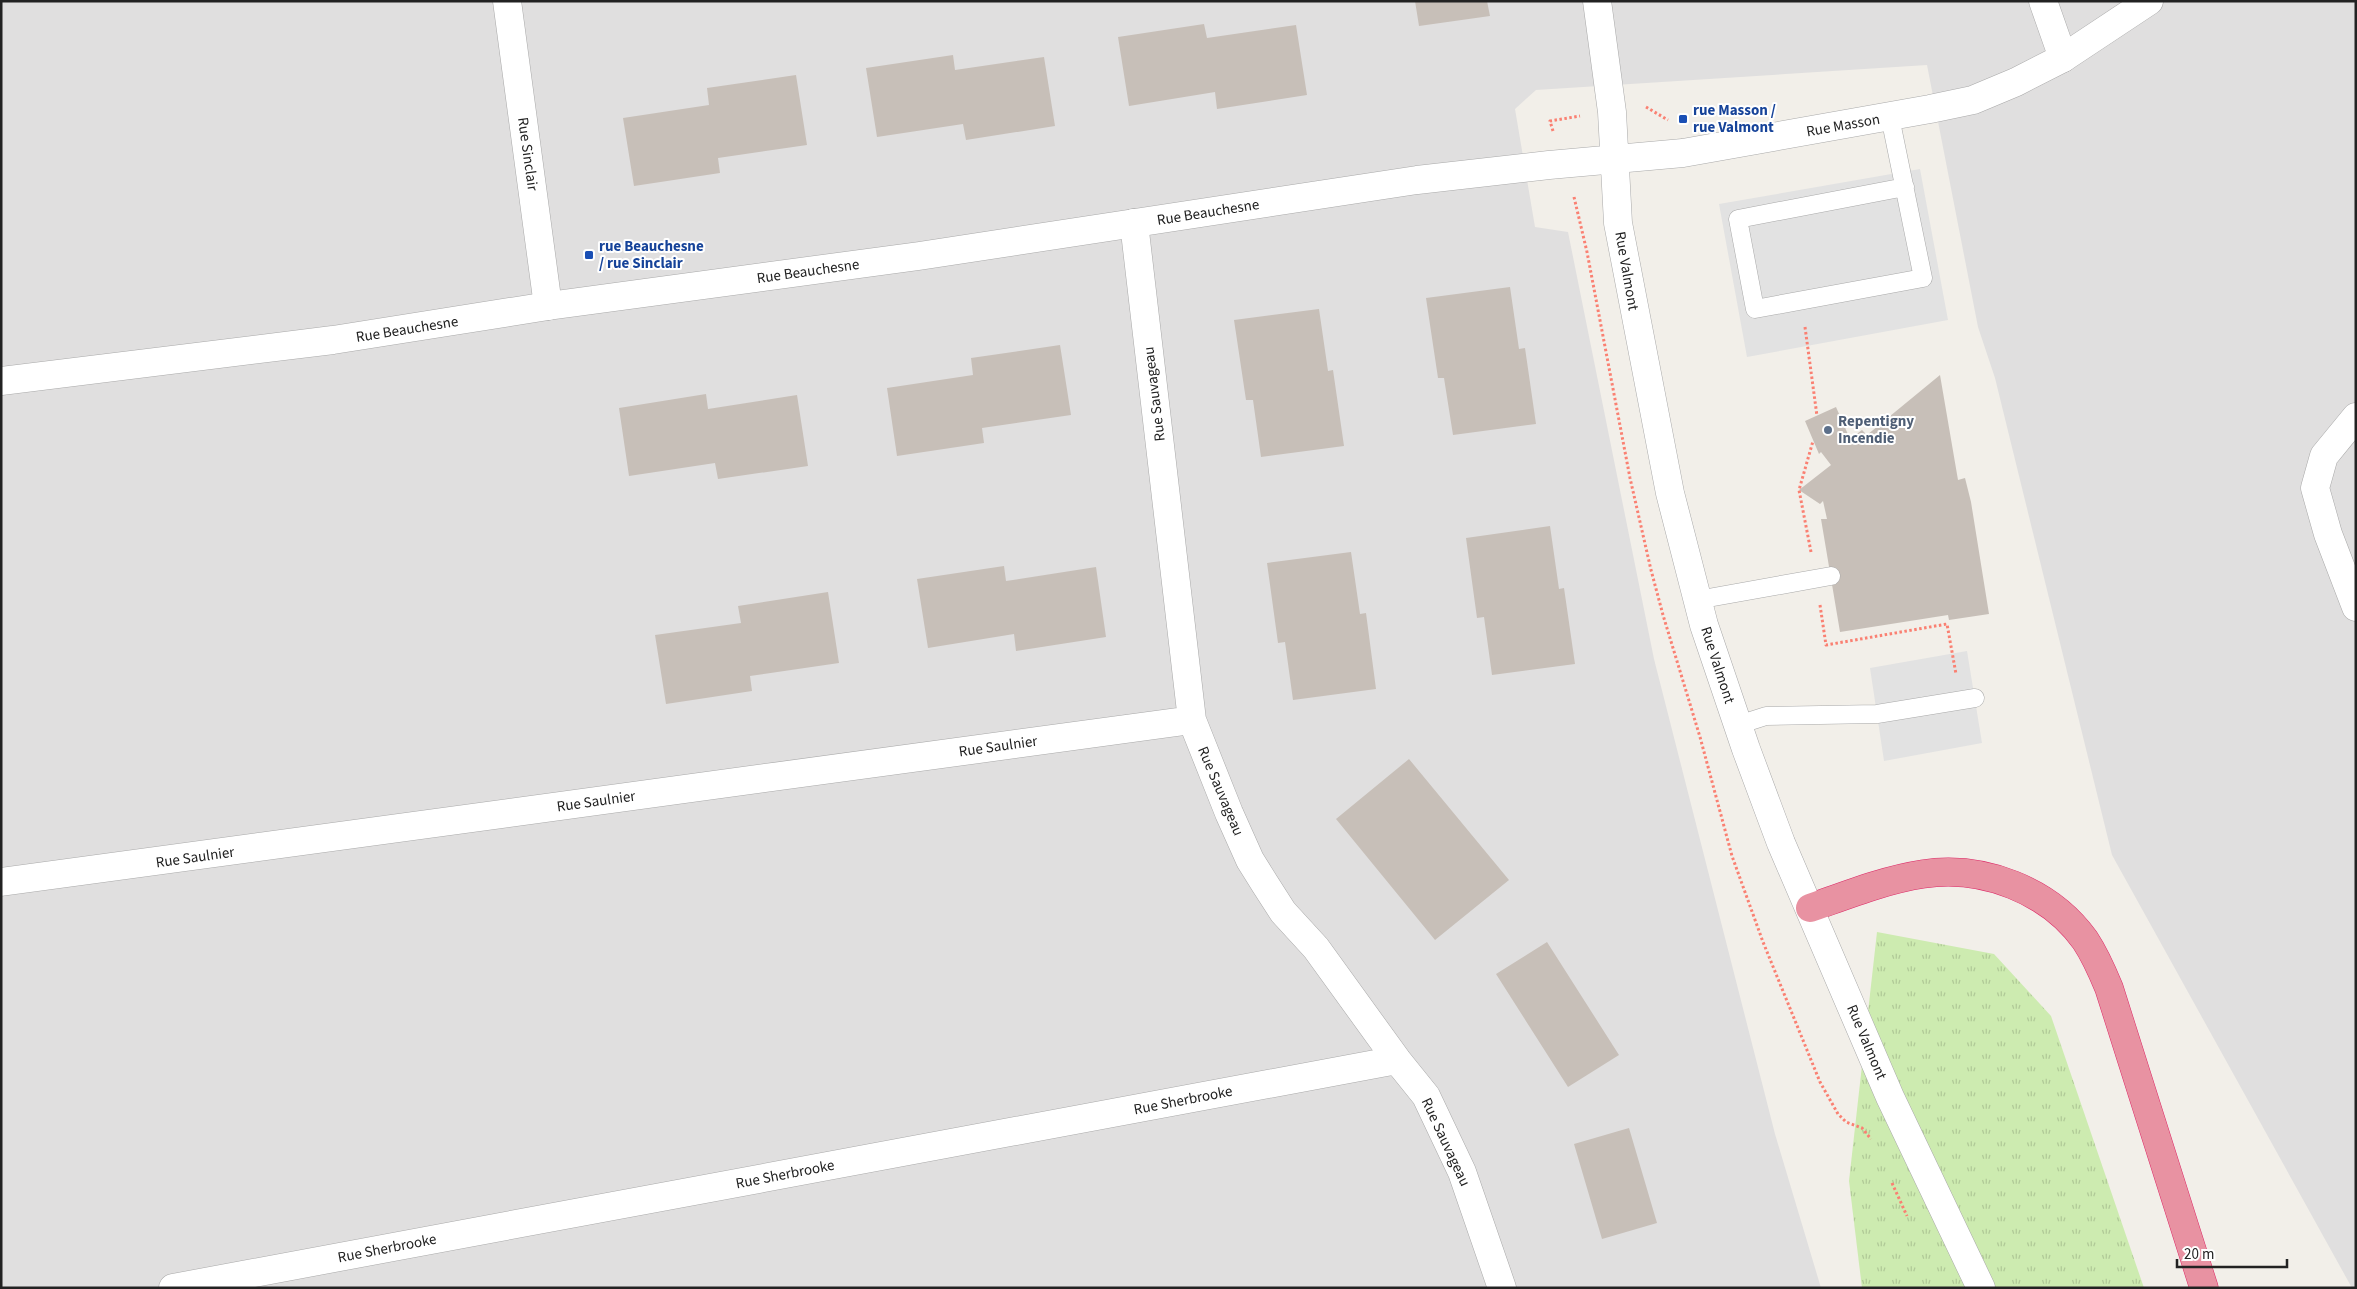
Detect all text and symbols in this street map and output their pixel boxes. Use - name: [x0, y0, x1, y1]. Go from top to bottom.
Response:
- place label: rue Masson / rue Valmont: [1693, 100, 1776, 138]
- street label: Rue Masson: [1805, 109, 1882, 142]
- marker: rue Masson / rue Valmont: [1677, 113, 1689, 125]
- street label: Rue Sinclair: [512, 116, 543, 193]
- street label: Rue Beauchesne: [1155, 194, 1261, 231]
- street label: Rue Valmont: [1609, 230, 1644, 312]
- place label: rue Beauchesne / rue Sinclair: [599, 236, 704, 274]
- marker: rue Beauchesne / rue Sinclair: [583, 249, 595, 261]
- street label: Rue Beauchesne: [755, 254, 861, 289]
- street label: Rue Beauchesne: [354, 311, 460, 348]
- street label: Rue Sauvageau: [1138, 345, 1171, 443]
- place label: Repentigny Incendie: [1838, 411, 1914, 449]
- marker: Repentigny Incendie: [1822, 424, 1834, 436]
- street label: Rue Valmont: [1695, 624, 1740, 706]
- street label: Rue Saulnier: [957, 730, 1040, 762]
- street label: Rue Sauvageau: [1192, 743, 1249, 839]
- street label: Rue Saulnier: [555, 785, 638, 817]
- street label: Rue Saulnier: [154, 841, 237, 873]
- street label: Rue Valmont: [1841, 1001, 1892, 1083]
- street label: Rue Sherbrooke: [1132, 1081, 1234, 1120]
- street label: Rue Sauvageau: [1416, 1095, 1475, 1190]
- street label: Rue Sherbrooke: [734, 1155, 836, 1194]
- street label: Rue Sherbrooke: [336, 1229, 438, 1268]
- scale bar: [2177, 1236, 2287, 1268]
- text: 20 m: [2184, 1244, 2214, 1265]

